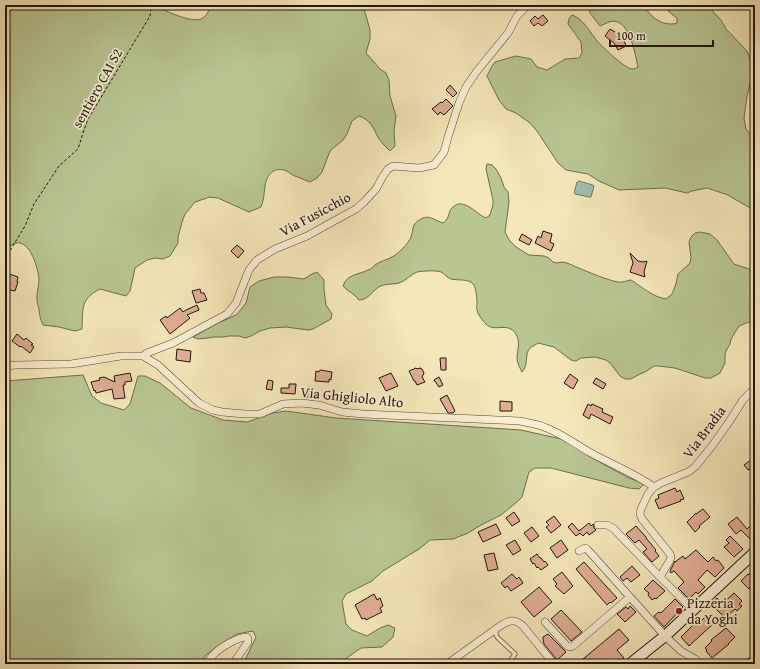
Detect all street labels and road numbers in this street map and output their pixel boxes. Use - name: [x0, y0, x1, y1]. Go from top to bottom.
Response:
- street label: sentiero CAI S2: [67, 45, 127, 131]
- street label: Via Fusicchio: [276, 187, 354, 241]
- street label: Via Ghigliolo Alto: [299, 382, 405, 412]
- street label: Via Bradia: [678, 401, 731, 462]

